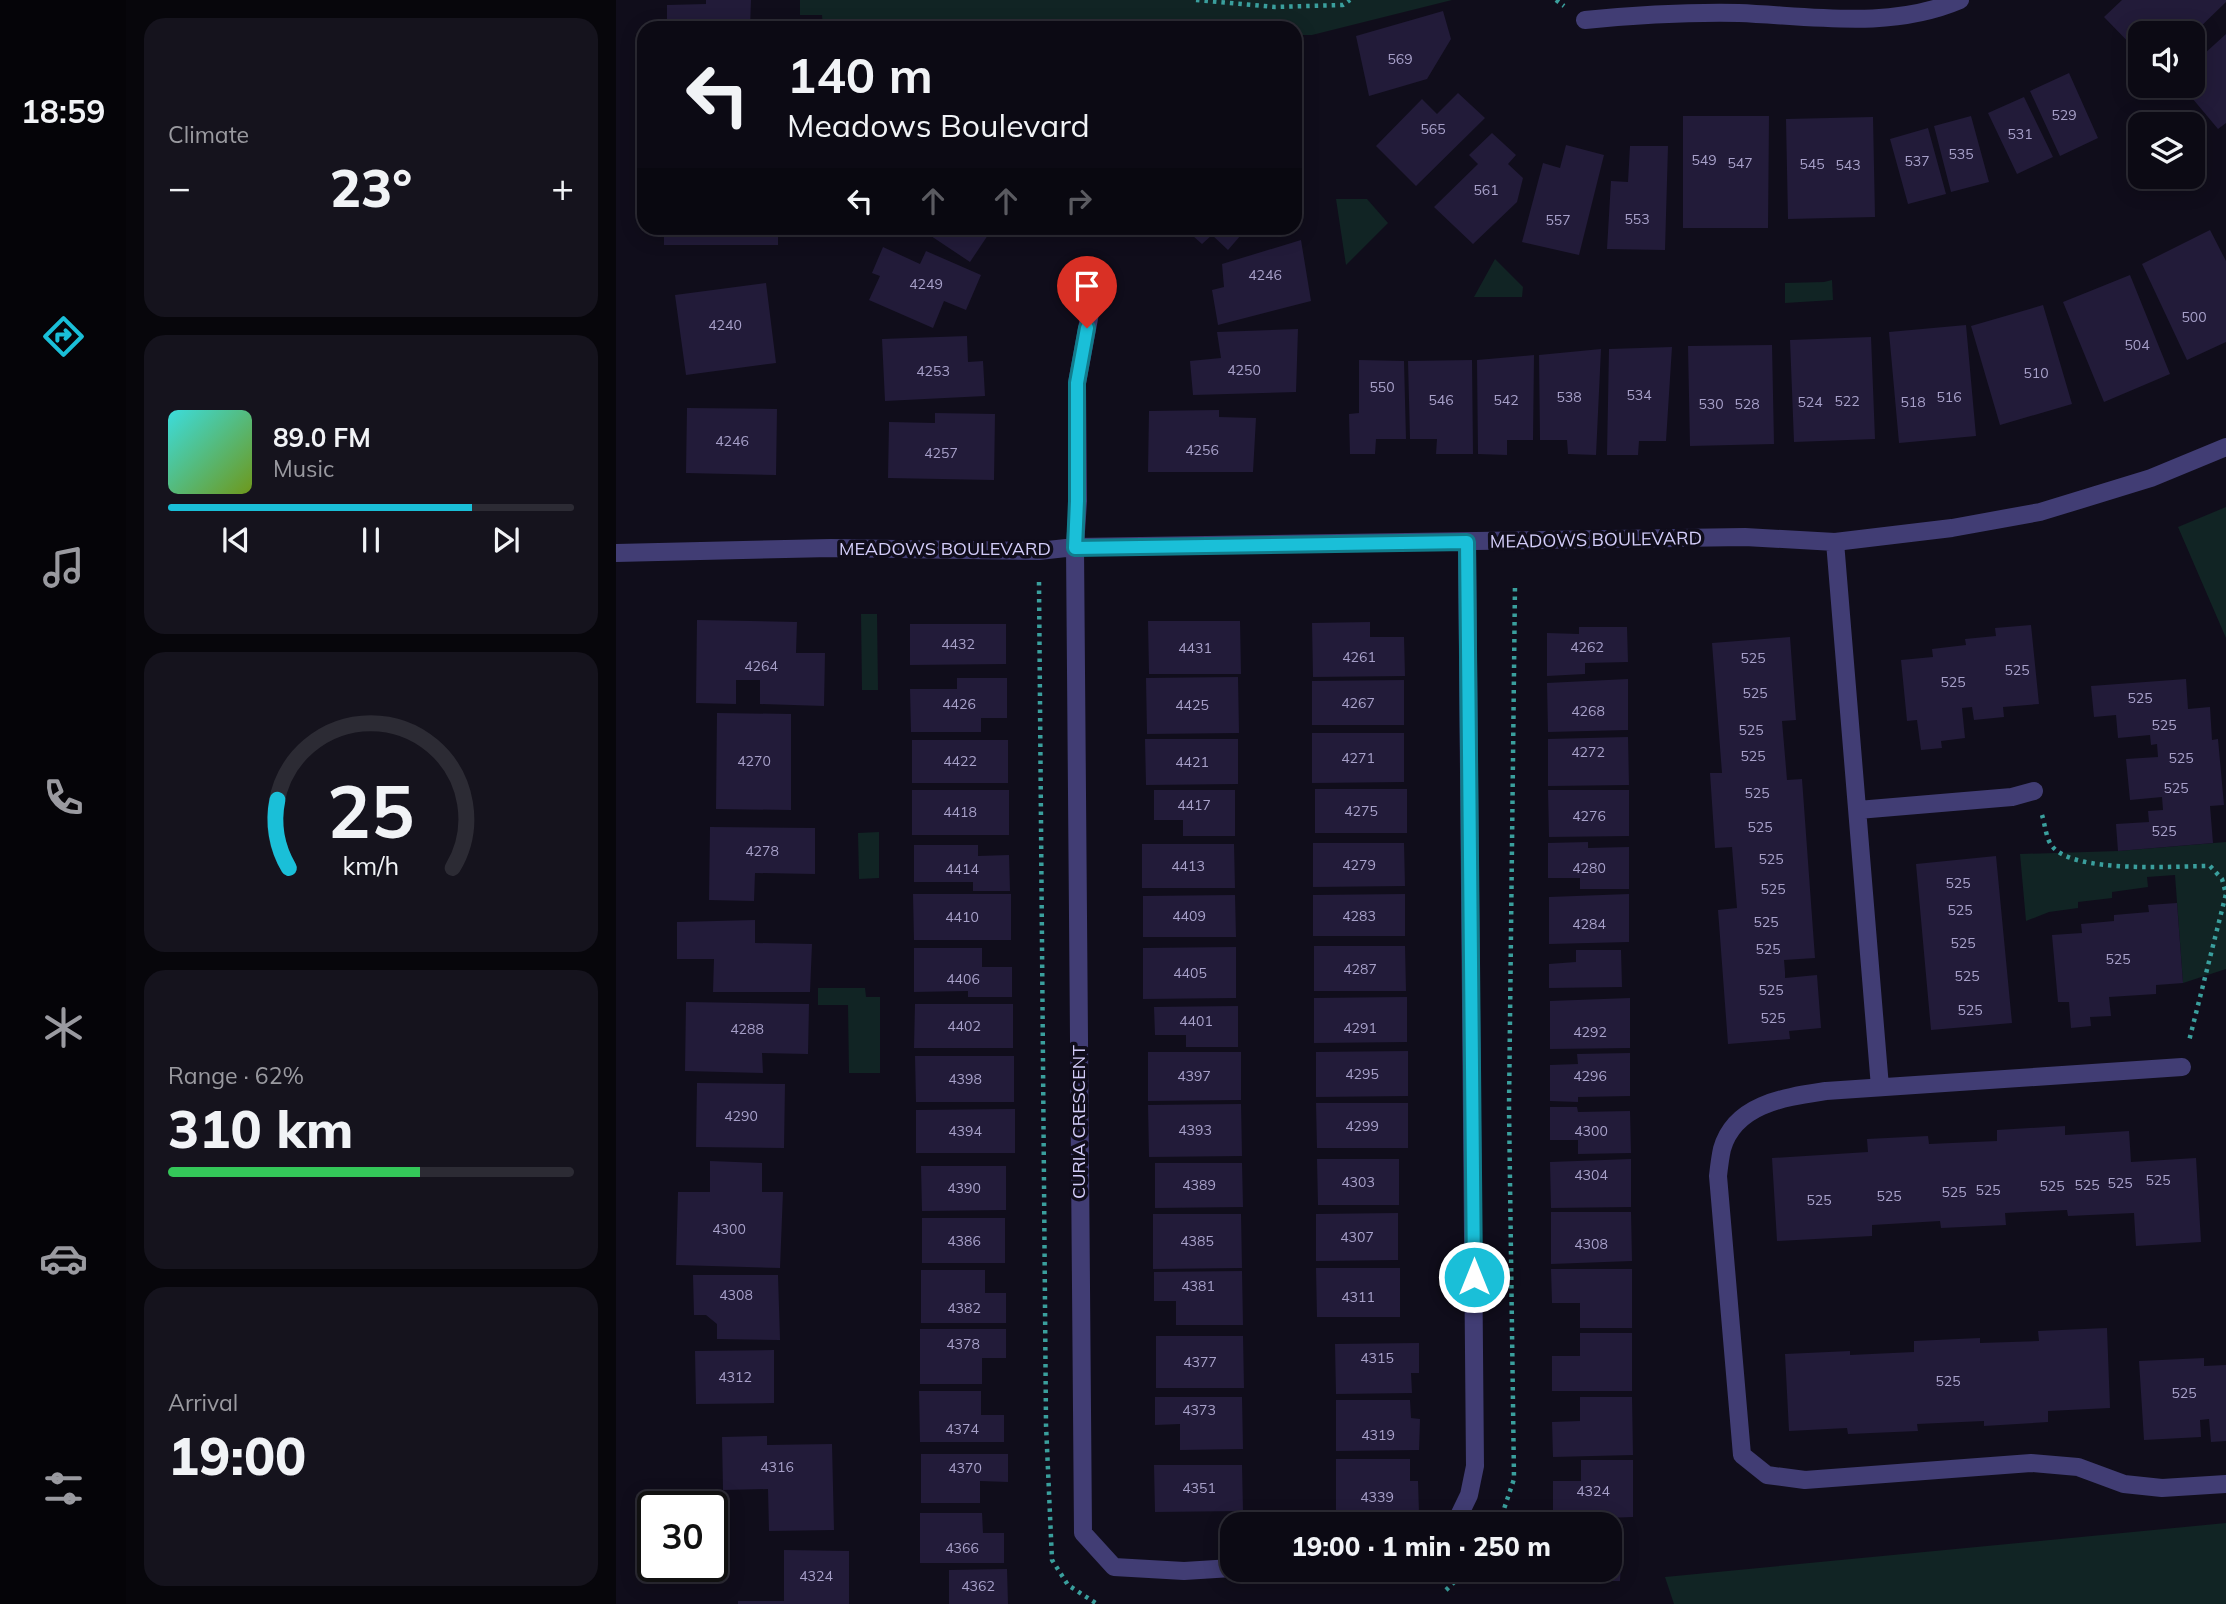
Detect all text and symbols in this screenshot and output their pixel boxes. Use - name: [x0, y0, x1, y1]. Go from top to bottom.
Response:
- map controls: [2128, 21, 2205, 189]
- button: sound: [2128, 21, 2205, 98]
- text: 140 m: [787, 44, 933, 105]
- icon: left: [672, 49, 763, 140]
- house number: 569: [1387, 50, 1413, 68]
- text: 18:59: [21, 91, 105, 131]
- text: Meadows Boulevard: [787, 105, 1090, 145]
- house number: 529: [2051, 106, 2077, 124]
- button: layers: [2128, 112, 2205, 189]
- text: Climate: [168, 120, 249, 149]
- house number: 565: [1420, 120, 1446, 138]
- house number: 531: [2007, 125, 2033, 143]
- house number: 535: [1948, 145, 1974, 163]
- house number: 549: [1691, 151, 1717, 169]
- house number: 537: [1904, 152, 1930, 170]
- house number: 547: [1727, 154, 1753, 172]
- text: 23°: [330, 155, 412, 220]
- house number: 545: [1799, 155, 1825, 173]
- house number: 543: [1835, 156, 1861, 174]
- text: −: [168, 163, 191, 211]
- text: +: [551, 163, 574, 211]
- house number: 561: [1473, 181, 1499, 199]
- icon: left: [841, 182, 879, 220]
- icon: ahead: [914, 182, 952, 220]
- icon: ahead: [987, 182, 1025, 220]
- icon: right: [1060, 182, 1098, 220]
- house number: 553: [1624, 210, 1650, 228]
- house number: 557: [1545, 211, 1571, 229]
- pin: [1057, 256, 1117, 328]
- house number: 4246: [1248, 266, 1282, 284]
- icon: arrive: [1068, 267, 1106, 305]
- house number: 4249: [909, 275, 943, 293]
- house number: 500: [2181, 308, 2207, 326]
- icon: directions: [39, 312, 88, 361]
- house number: 4240: [708, 316, 742, 334]
- house number: 504: [2124, 336, 2150, 354]
- house number: 4250: [1227, 361, 1261, 379]
- house number: 4253: [916, 362, 950, 380]
- house number: 510: [2023, 364, 2049, 382]
- house number: 550: [1369, 378, 1395, 396]
- house number: 534: [1626, 386, 1652, 404]
- house number: 538: [1556, 388, 1582, 406]
- house number: 516: [1936, 388, 1962, 406]
- house number: 546: [1428, 391, 1454, 409]
- house number: 542: [1493, 391, 1519, 409]
- house number: 522: [1834, 392, 1860, 410]
- house number: 524: [1797, 393, 1823, 411]
- house number: 518: [1900, 393, 1926, 411]
- house number: 530: [1698, 395, 1724, 413]
- house number: 528: [1734, 395, 1760, 413]
- text: 89.0 FM: [273, 421, 371, 454]
- house number: 4246: [715, 432, 749, 450]
- house number: 4256: [1185, 441, 1219, 459]
- house number: 4257: [924, 444, 958, 462]
- text: Music: [273, 454, 334, 483]
- icon: previous: [217, 521, 255, 559]
- icon: pause: [352, 521, 390, 559]
- icon: next: [487, 521, 525, 559]
- street label: MEADOWS BOULEVARD: [1490, 526, 1702, 553]
- street label: MEADOWS BOULEVARD: [839, 537, 1051, 560]
- icon: music: [39, 543, 88, 592]
- house number: 4432: [941, 635, 975, 653]
- house number: 4262: [1570, 638, 1604, 656]
- house number: 4431: [1178, 639, 1212, 657]
- house number: 4261: [1342, 648, 1376, 666]
- house number: 525: [1740, 649, 1766, 667]
- house number: 4264: [744, 657, 778, 675]
- house number: 525: [2004, 661, 2030, 679]
- house number: 525: [1940, 673, 1966, 691]
- house number: 525: [1742, 684, 1768, 702]
- house number: 525: [2127, 689, 2153, 707]
- house number: 4267: [1341, 694, 1375, 712]
- house number: 4426: [942, 695, 976, 713]
- house number: 4425: [1175, 696, 1209, 714]
- house number: 4268: [1571, 702, 1605, 720]
- house number: 525: [2151, 716, 2177, 734]
- house number: 525: [1738, 721, 1764, 739]
- house number: 4272: [1571, 743, 1605, 761]
- house number: 525: [1740, 747, 1766, 765]
- house number: 4271: [1341, 749, 1375, 767]
- house number: 525: [2168, 749, 2194, 767]
- house number: 4270: [737, 752, 771, 770]
- house number: 4422: [943, 752, 977, 770]
- house number: 4421: [1175, 753, 1209, 771]
- text: 25: [327, 765, 415, 856]
- icon: phone: [39, 773, 88, 822]
- house number: 525: [2163, 779, 2189, 797]
- house number: 525: [1744, 784, 1770, 802]
- house number: 4417: [1177, 796, 1211, 814]
- house number: 4275: [1344, 802, 1378, 820]
- house number: 4418: [943, 803, 977, 821]
- house number: 4276: [1572, 807, 1606, 825]
- house number: 525: [1747, 818, 1773, 836]
- house number: 525: [2151, 822, 2177, 840]
- house number: 4278: [745, 842, 779, 860]
- text: km/h: [343, 850, 399, 881]
- house number: 525: [1758, 850, 1784, 868]
- house number: 4279: [1342, 856, 1376, 874]
- house number: 4413: [1171, 857, 1205, 875]
- house number: 4280: [1572, 859, 1606, 877]
- house number: 4414: [945, 860, 979, 878]
- house number: 525: [1945, 874, 1971, 892]
- house number: 525: [1760, 880, 1786, 898]
- house number: 525: [1947, 901, 1973, 919]
- house number: 4409: [1172, 907, 1206, 925]
- house number: 4283: [1342, 907, 1376, 925]
- house number: 4410: [945, 908, 979, 926]
- house number: 525: [1753, 913, 1779, 931]
- house number: 4284: [1572, 915, 1606, 933]
- house number: 525: [1950, 934, 1976, 952]
- house number: 525: [1755, 940, 1781, 958]
- house number: 525: [2105, 950, 2131, 968]
- house number: 4287: [1343, 960, 1377, 978]
- house number: 4405: [1173, 964, 1207, 982]
- house number: 525: [1954, 967, 1980, 985]
- house number: 4406: [946, 970, 980, 988]
- house number: 525: [1758, 981, 1784, 999]
- house number: 525: [1957, 1001, 1983, 1019]
- icon: climate: [39, 1003, 88, 1052]
- house number: 525: [1760, 1009, 1786, 1027]
- house number: 4401: [1179, 1012, 1213, 1030]
- house number: 4402: [947, 1017, 981, 1035]
- house number: 4291: [1343, 1019, 1377, 1037]
- house number: 4288: [730, 1020, 764, 1038]
- house number: 4292: [1573, 1023, 1607, 1041]
- street label: CURIA CRESCENT: [1067, 1045, 1090, 1199]
- text: Range · 62%: [168, 1061, 304, 1090]
- house number: 4295: [1345, 1065, 1379, 1083]
- house number: 4397: [1177, 1067, 1211, 1085]
- house number: 4296: [1573, 1067, 1607, 1085]
- house number: 4398: [948, 1070, 982, 1088]
- text: 310 km: [168, 1096, 353, 1161]
- house number: 4290: [724, 1107, 758, 1125]
- house number: 4299: [1345, 1117, 1379, 1135]
- house number: 4393: [1178, 1121, 1212, 1139]
- house number: 4394: [948, 1122, 982, 1140]
- house number: 4300: [1574, 1122, 1608, 1140]
- house number: 4304: [1574, 1166, 1608, 1184]
- house number: 525: [2145, 1171, 2171, 1189]
- house number: 4303: [1341, 1173, 1375, 1191]
- house number: 525: [2107, 1174, 2133, 1192]
- house number: 4389: [1182, 1176, 1216, 1194]
- house number: 525: [2074, 1176, 2100, 1194]
- house number: 525: [2039, 1177, 2065, 1195]
- house number: 4390: [947, 1179, 981, 1197]
- house number: 525: [1975, 1181, 2001, 1199]
- house number: 525: [1941, 1183, 1967, 1201]
- house number: 525: [1876, 1187, 1902, 1205]
- house number: 525: [1806, 1191, 1832, 1209]
- house number: 4300: [712, 1220, 746, 1238]
- house number: 4307: [1340, 1228, 1374, 1246]
- house number: 4386: [947, 1232, 981, 1250]
- house number: 4385: [1180, 1232, 1214, 1250]
- icon: car: [39, 1234, 88, 1283]
- house number: 4308: [1574, 1235, 1608, 1253]
- position arrow: [1437, 1240, 1511, 1314]
- house number: 4381: [1181, 1277, 1215, 1295]
- house number: 4308: [719, 1286, 753, 1304]
- house number: 4311: [1341, 1288, 1375, 1306]
- house number: 4382: [947, 1299, 981, 1317]
- house number: 4378: [946, 1335, 980, 1353]
- house number: 4315: [1360, 1349, 1394, 1367]
- house number: 4377: [1183, 1353, 1217, 1371]
- house number: 4312: [718, 1368, 752, 1386]
- house number: 525: [1935, 1372, 1961, 1390]
- house number: 525: [2171, 1384, 2197, 1402]
- text: Arrival: [168, 1388, 238, 1417]
- house number: 4373: [1182, 1401, 1216, 1419]
- house number: 4374: [945, 1420, 979, 1438]
- text: 19:00: [168, 1423, 306, 1488]
- house number: 4319: [1361, 1426, 1395, 1444]
- house number: 4316: [760, 1458, 794, 1476]
- house number: 4370: [948, 1459, 982, 1477]
- icon: filters: [39, 1464, 88, 1513]
- house number: 4351: [1182, 1479, 1216, 1497]
- house number: 4324: [1576, 1482, 1610, 1500]
- house number: 4339: [1360, 1488, 1394, 1506]
- speed limit sign: 30: [637, 1491, 728, 1582]
- text: 19:00 · 1 min · 250 m: [1291, 1530, 1551, 1563]
- house number: 4366: [945, 1539, 979, 1557]
- house number: 4324: [799, 1567, 833, 1585]
- house number: 4362: [961, 1577, 995, 1595]

